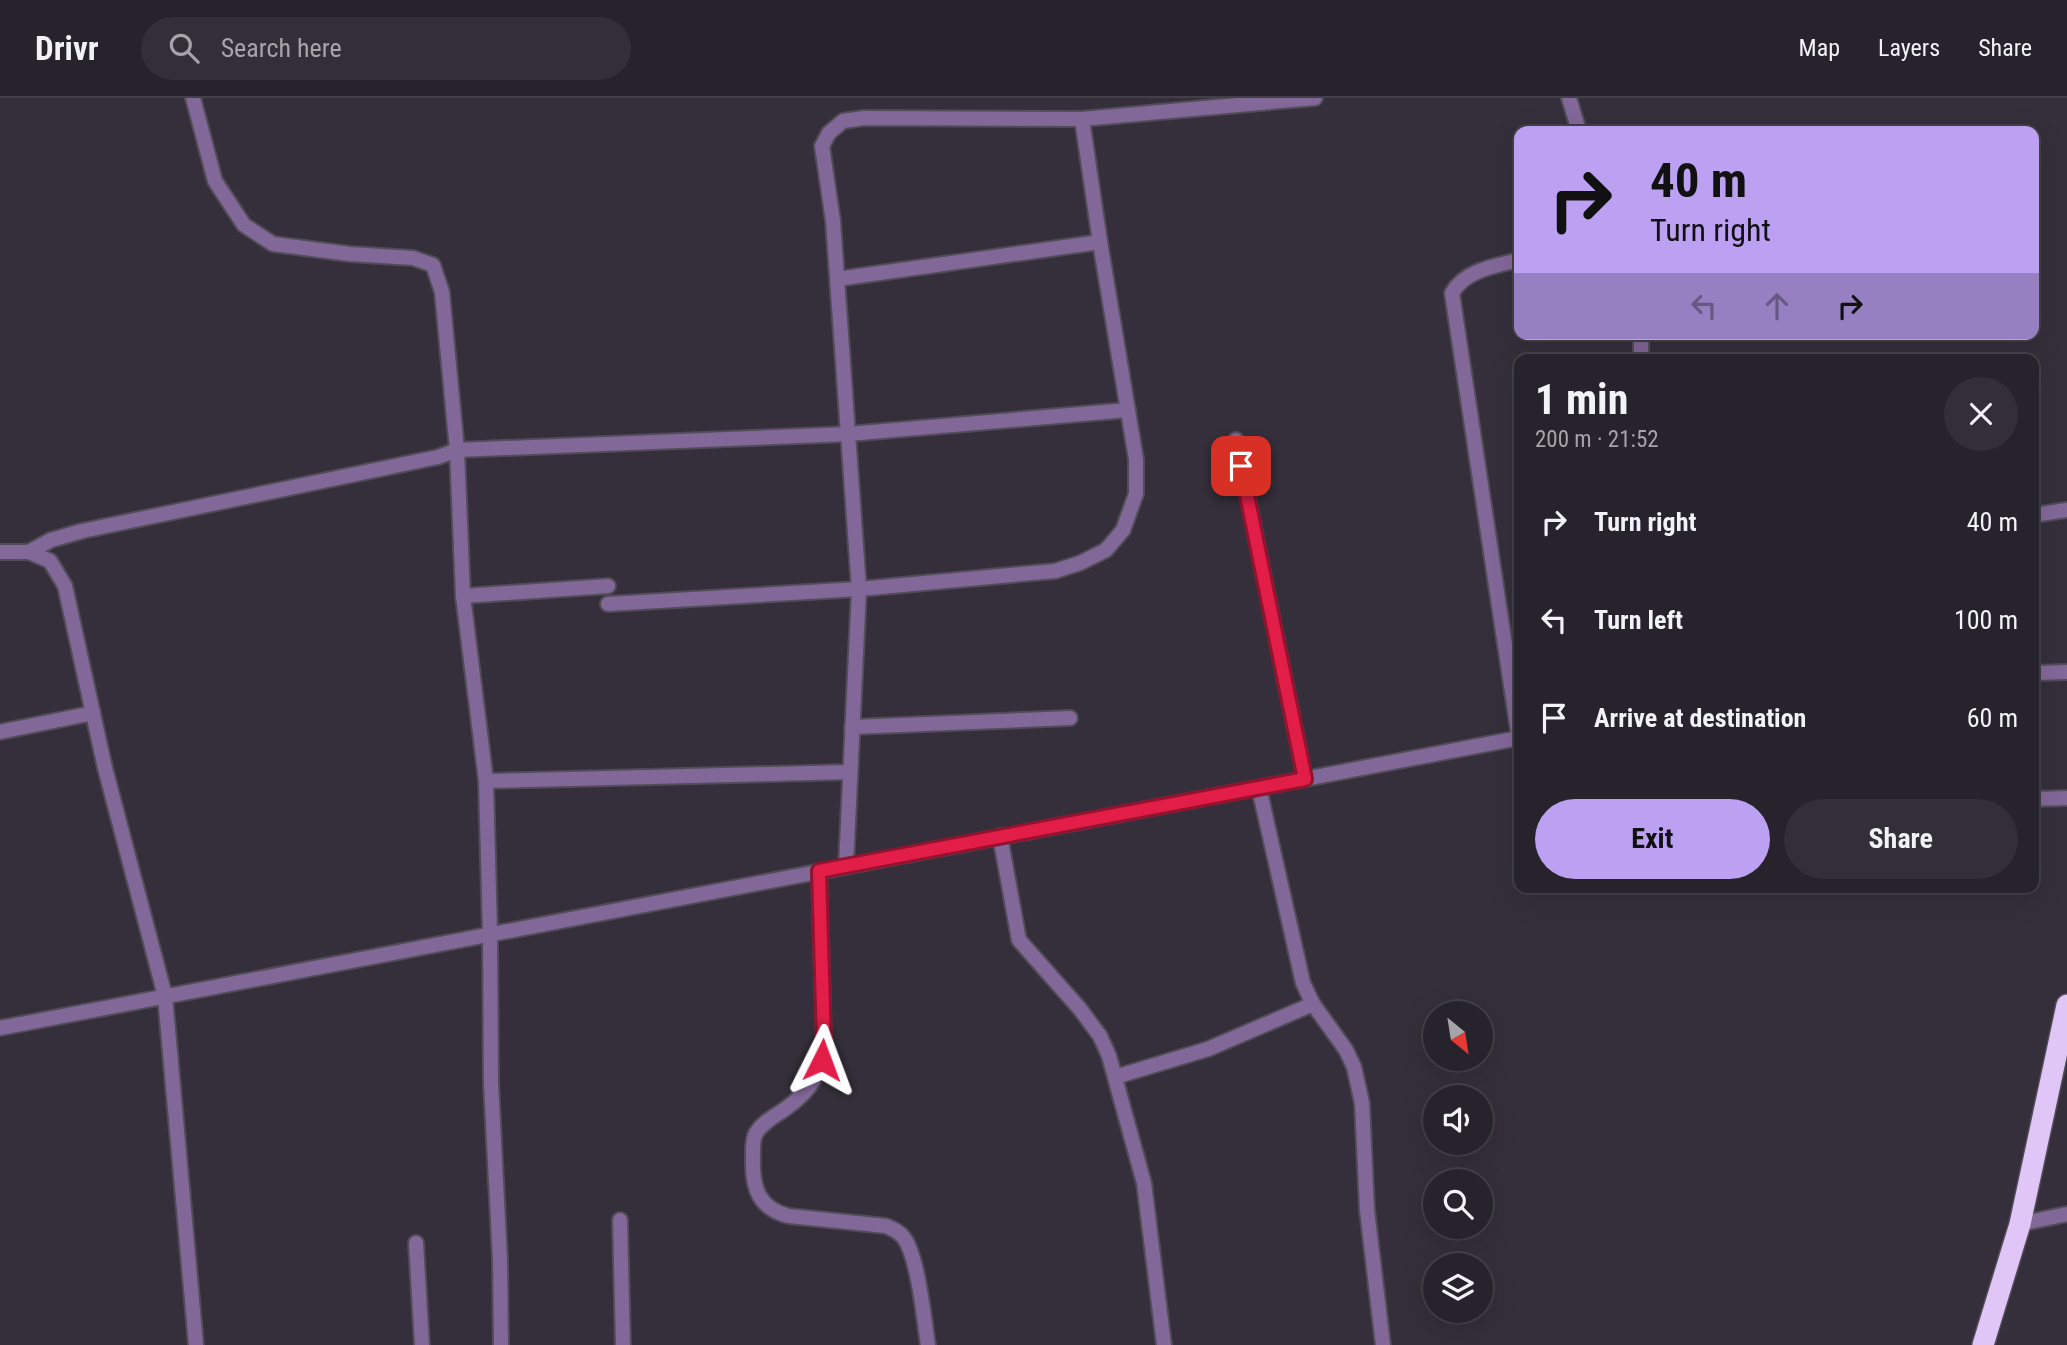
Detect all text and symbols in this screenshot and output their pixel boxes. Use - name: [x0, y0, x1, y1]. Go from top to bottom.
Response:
- search box: [141, 17, 631, 80]
- text: Drivr: [35, 29, 99, 68]
- icon: search: [165, 29, 203, 67]
- text: Search here: [221, 33, 342, 63]
- text: Map: [1799, 34, 1840, 62]
- text: Layers: [1878, 34, 1940, 62]
- text: Share: [1978, 34, 2032, 62]
- text: 40 m: [1650, 152, 1747, 209]
- icon: right: [1535, 154, 1626, 245]
- text: Turn right: [1650, 211, 1771, 249]
- icon: left: [1685, 287, 1723, 325]
- icon: ahead: [1758, 287, 1796, 325]
- icon: right: [1831, 287, 1869, 325]
- text: 1 min: [1535, 375, 1628, 424]
- button: close: [1944, 377, 2018, 451]
- text: 200 m · 21:52: [1535, 426, 1659, 453]
- pin: [1211, 436, 1271, 496]
- icon: arrive: [1222, 447, 1260, 485]
- icon: right: [1535, 503, 1573, 541]
- text: Turn right: [1594, 507, 1696, 537]
- text: 40 m: [1967, 507, 2018, 537]
- icon: left: [1535, 601, 1573, 639]
- text: Turn left: [1594, 605, 1683, 635]
- text: 100 m: [1954, 605, 2018, 635]
- icon: arrive: [1535, 699, 1573, 737]
- text: Arrive at destination: [1594, 703, 1806, 733]
- text: 60 m: [1967, 703, 2018, 733]
- button: Exit: [1535, 799, 1770, 879]
- button: Share: [1784, 799, 2018, 879]
- north arrow: [1423, 1001, 1493, 1071]
- map controls: [1423, 1001, 1493, 1323]
- position arrow: [785, 1023, 859, 1097]
- button: sound: [1423, 1085, 1493, 1155]
- button: search: [1423, 1169, 1493, 1239]
- button: layers: [1423, 1253, 1493, 1323]

